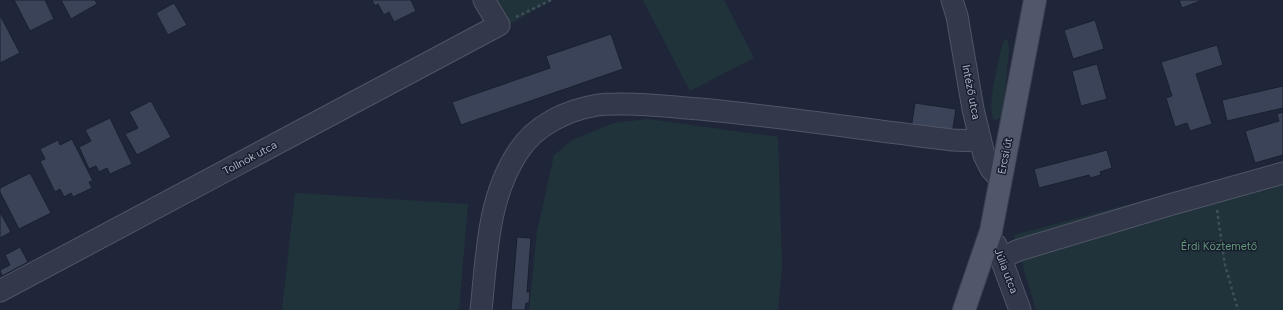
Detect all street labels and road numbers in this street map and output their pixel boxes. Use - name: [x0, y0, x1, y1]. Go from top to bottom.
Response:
- street label: Intéző utca: [959, 63, 983, 121]
- street label: Ercsi út: [995, 137, 1015, 175]
- street label: Tollnok utca: [221, 138, 279, 178]
- street label: Júlia utca: [992, 247, 1020, 295]

